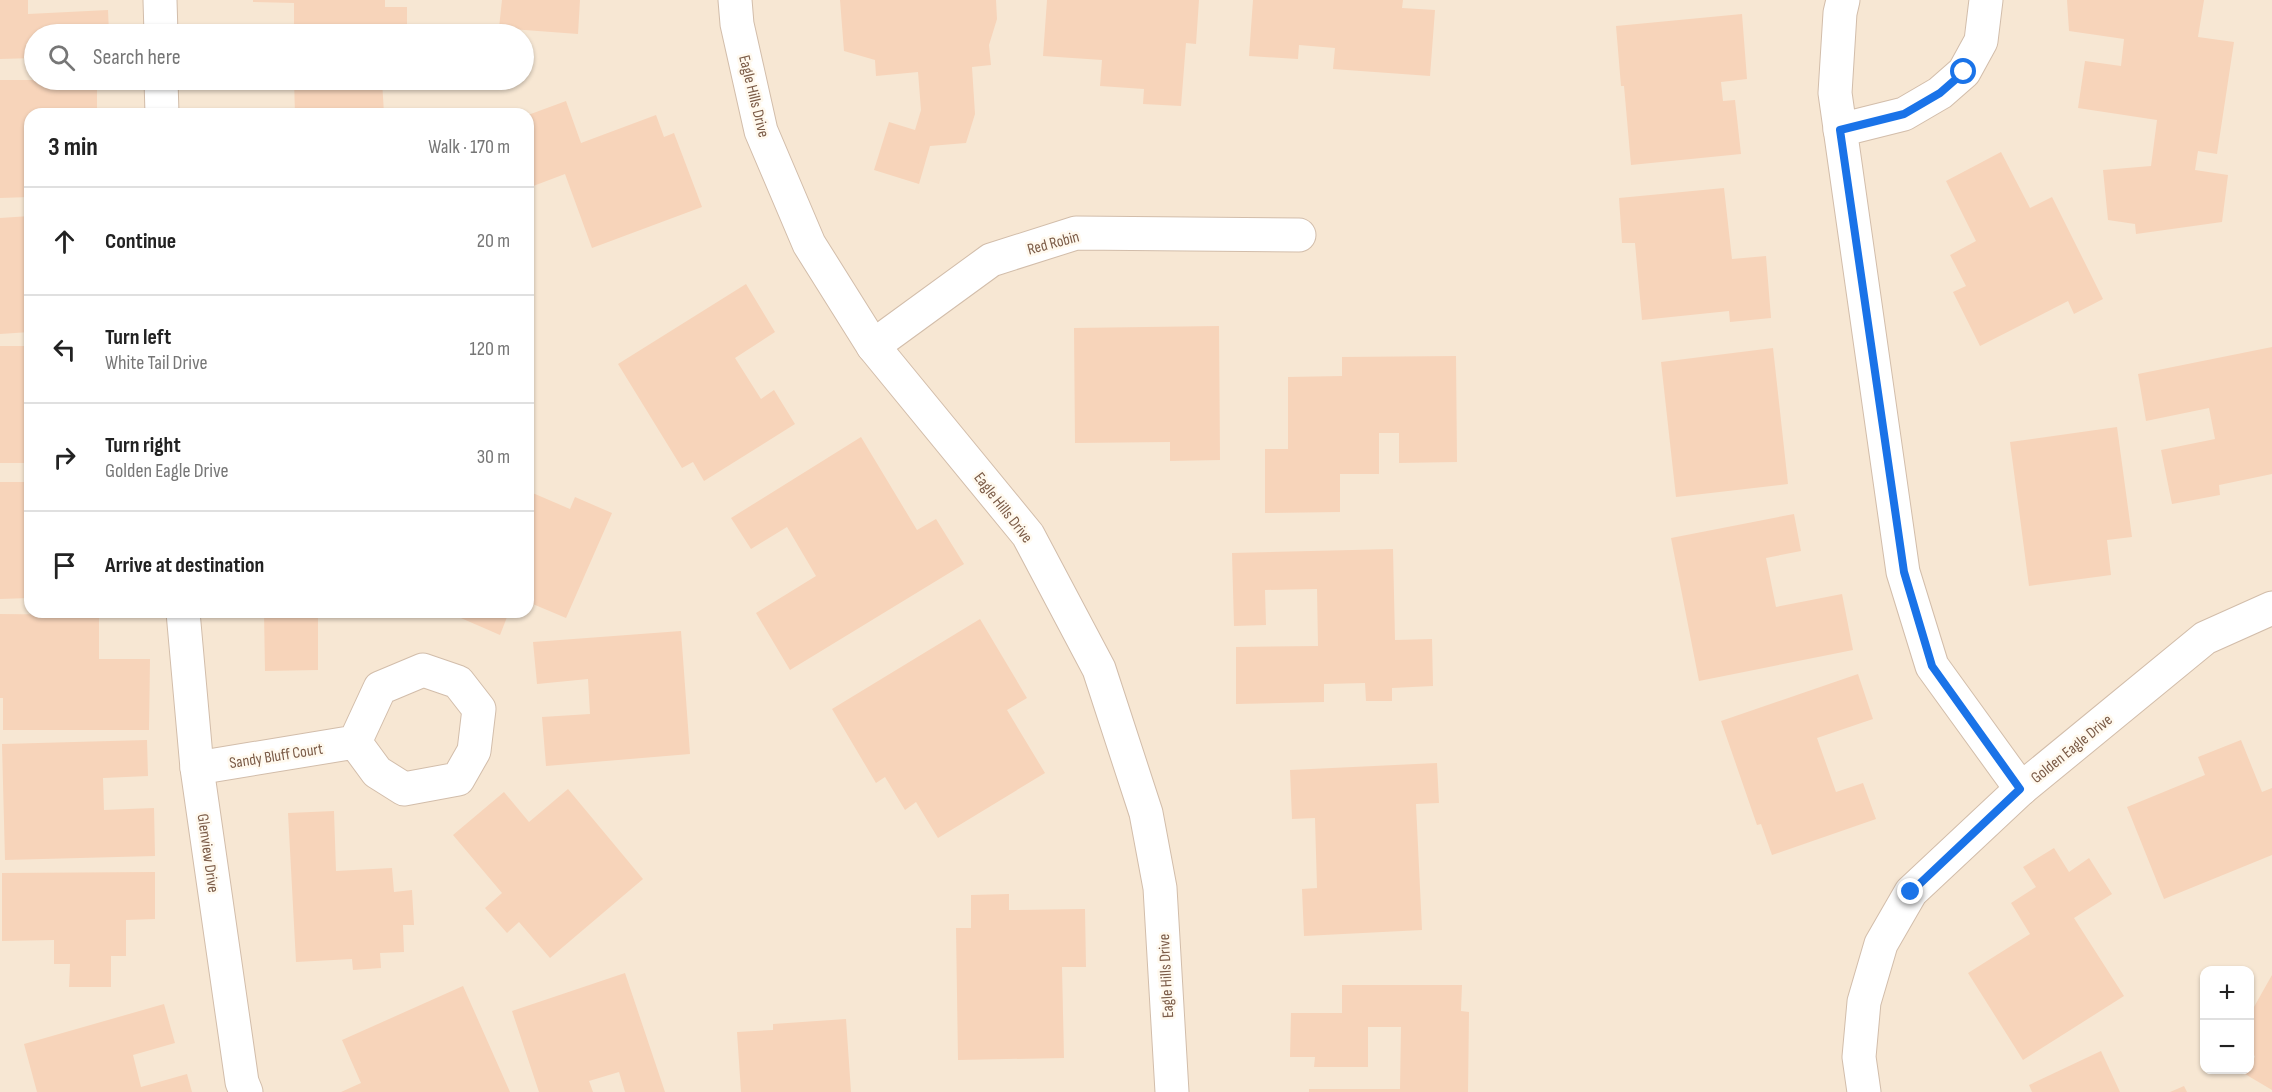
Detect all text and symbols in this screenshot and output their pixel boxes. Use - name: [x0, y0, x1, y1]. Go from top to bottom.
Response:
- search box: [24, 24, 534, 90]
- icon: search: [45, 41, 78, 74]
- text: Search here: [93, 44, 180, 71]
- street label: Eagle Hills Drive: [734, 53, 773, 139]
- route start: [1950, 58, 1976, 84]
- text: 3 min: [48, 132, 98, 163]
- text: Walk · 170 m: [428, 135, 510, 159]
- icon: ahead: [48, 225, 81, 258]
- street label: Red Robin: [1025, 227, 1082, 260]
- text: Continue: [105, 228, 176, 255]
- text: 20 m: [477, 229, 510, 253]
- text: Turn left: [105, 324, 171, 351]
- icon: left: [48, 333, 81, 366]
- text: 120 m: [470, 337, 510, 361]
- text: White Tail Drive: [105, 351, 208, 375]
- text: Turn right: [105, 432, 181, 459]
- icon: right: [48, 441, 81, 474]
- text: 30 m: [477, 445, 510, 469]
- text: Golden Eagle Drive: [105, 459, 229, 483]
- street label: Eagle Hills Drive: [969, 469, 1036, 547]
- icon: arrive: [48, 549, 81, 582]
- text: Arrive at destination: [105, 552, 264, 579]
- street label: Golden Eagle Drive: [2028, 711, 2116, 788]
- street label: Sandy Bluff Court: [228, 740, 324, 773]
- street label: Glenview Drive: [193, 813, 222, 894]
- route end: [1897, 878, 1923, 904]
- street label: Eagle Hills Drive: [1155, 933, 1178, 1018]
- map controls: [2200, 966, 2254, 1074]
- button: +: [2200, 966, 2254, 1020]
- button: −: [2200, 1020, 2254, 1074]

